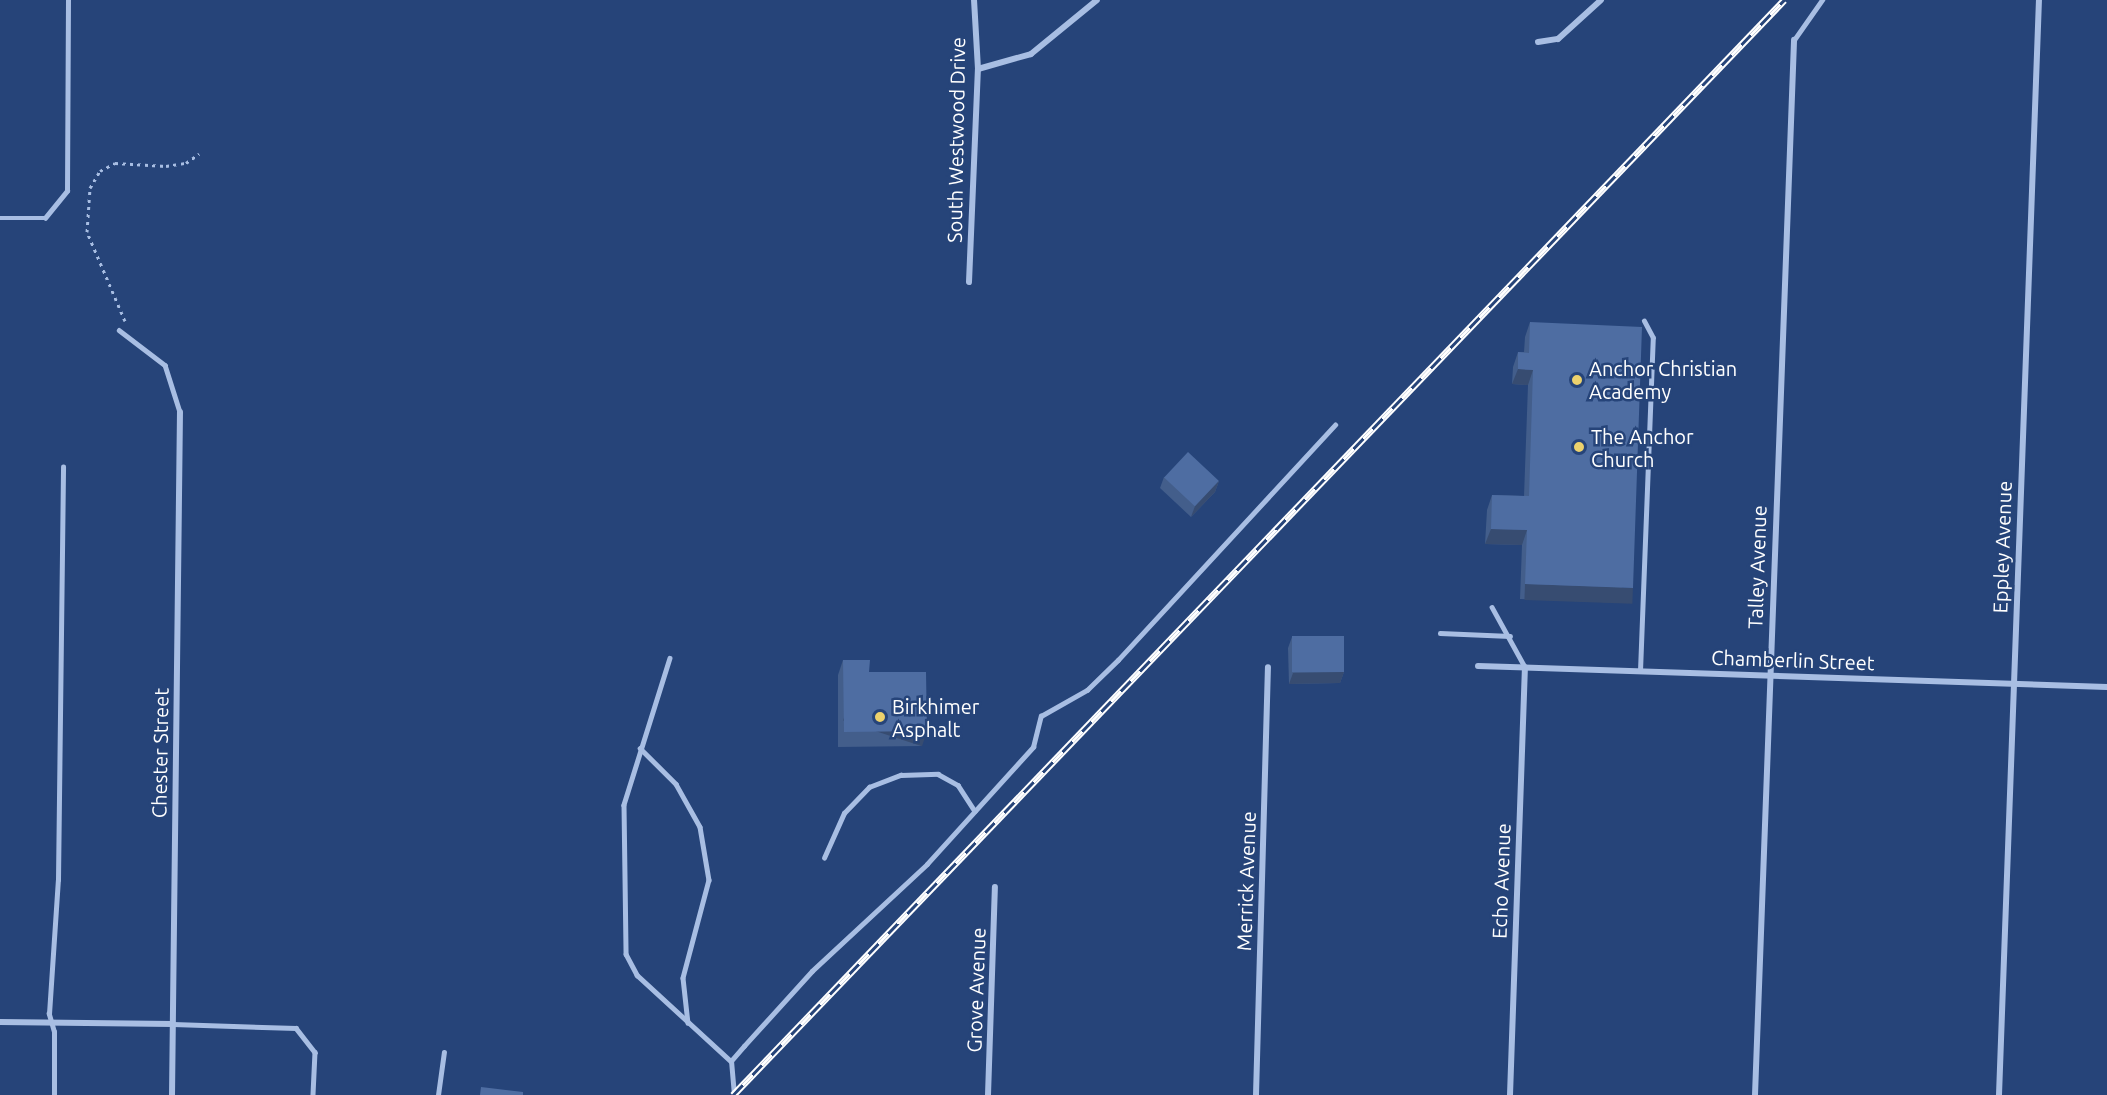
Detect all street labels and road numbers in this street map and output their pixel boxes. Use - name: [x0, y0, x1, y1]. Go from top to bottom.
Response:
- street label: South Westwood Drive: [942, 37, 970, 243]
- street label: Eppley Avenue: [1988, 480, 2016, 614]
- street label: Talley Avenue: [1743, 505, 1771, 629]
- street label: Chamberlin Street: [1711, 645, 1875, 675]
- street label: Chester Street: [147, 688, 173, 818]
- street label: Merrick Avenue: [1232, 811, 1260, 951]
- street label: Echo Avenue: [1487, 823, 1515, 939]
- street label: Grove Avenue: [962, 927, 990, 1053]

